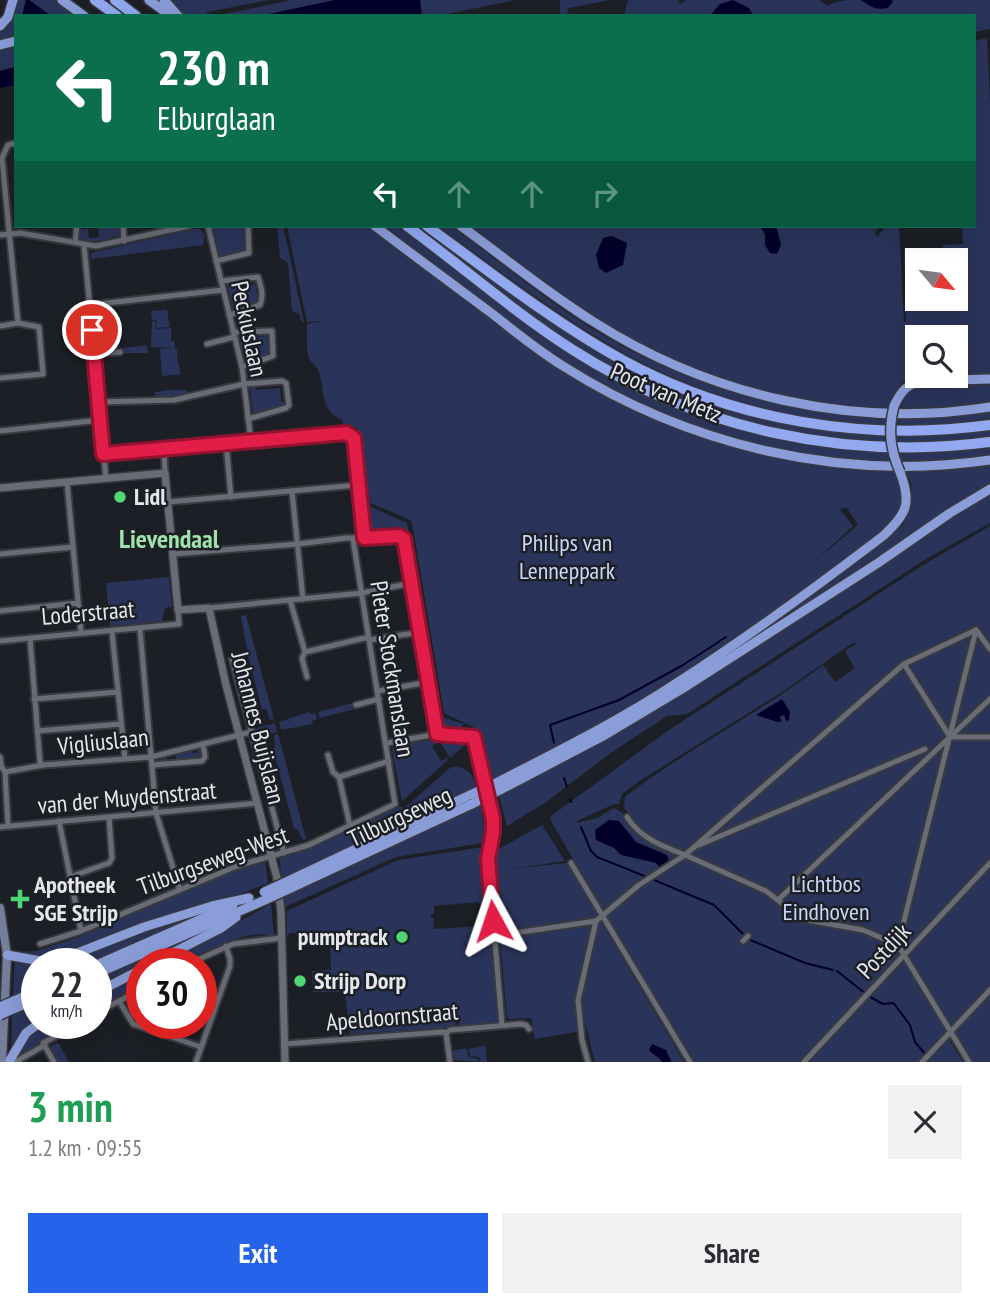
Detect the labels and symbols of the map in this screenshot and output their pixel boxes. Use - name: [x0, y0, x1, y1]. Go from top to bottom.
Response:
- north arrow: [905, 248, 968, 312]
- street label: Peckiuslaan: [224, 278, 275, 379]
- pin: [62, 300, 122, 360]
- street label: Poot van Metz: [606, 355, 726, 430]
- place label: Lidl: [134, 481, 166, 512]
- marker: Lidl: [112, 489, 128, 505]
- district label: Lievendaal: [119, 522, 220, 555]
- park label: Philips van Lenneppark: [519, 527, 616, 586]
- street label: Pieter Stockmanslaan: [363, 579, 422, 759]
- street label: Loderstraat: [40, 593, 136, 632]
- street label: Johannes Buijslaan: [224, 647, 292, 807]
- street label: Vigliuslaan: [55, 721, 150, 762]
- street label: van der Muydenstraat: [36, 774, 218, 821]
- street label: Tilburgseweg: [343, 779, 457, 854]
- street label: Tilburgseweg-West: [133, 819, 293, 902]
- park label: Lichtbos Eindhoven: [783, 868, 869, 927]
- place label: Apotheek SGE Strijp: [33, 869, 118, 928]
- position arrow: [456, 884, 530, 958]
- marker: Apotheek SGE Strijp: [12, 891, 28, 907]
- street label: Postdijk: [850, 916, 918, 985]
- place label: pumptrack: [298, 921, 388, 952]
- marker: pumptrack: [394, 929, 410, 945]
- speed limit sign: 30: [126, 948, 217, 1039]
- place label: Strijp Dorp: [314, 965, 407, 996]
- marker: Strijp Dorp: [292, 973, 308, 989]
- street label: Apeldoornstraat: [325, 995, 460, 1038]

